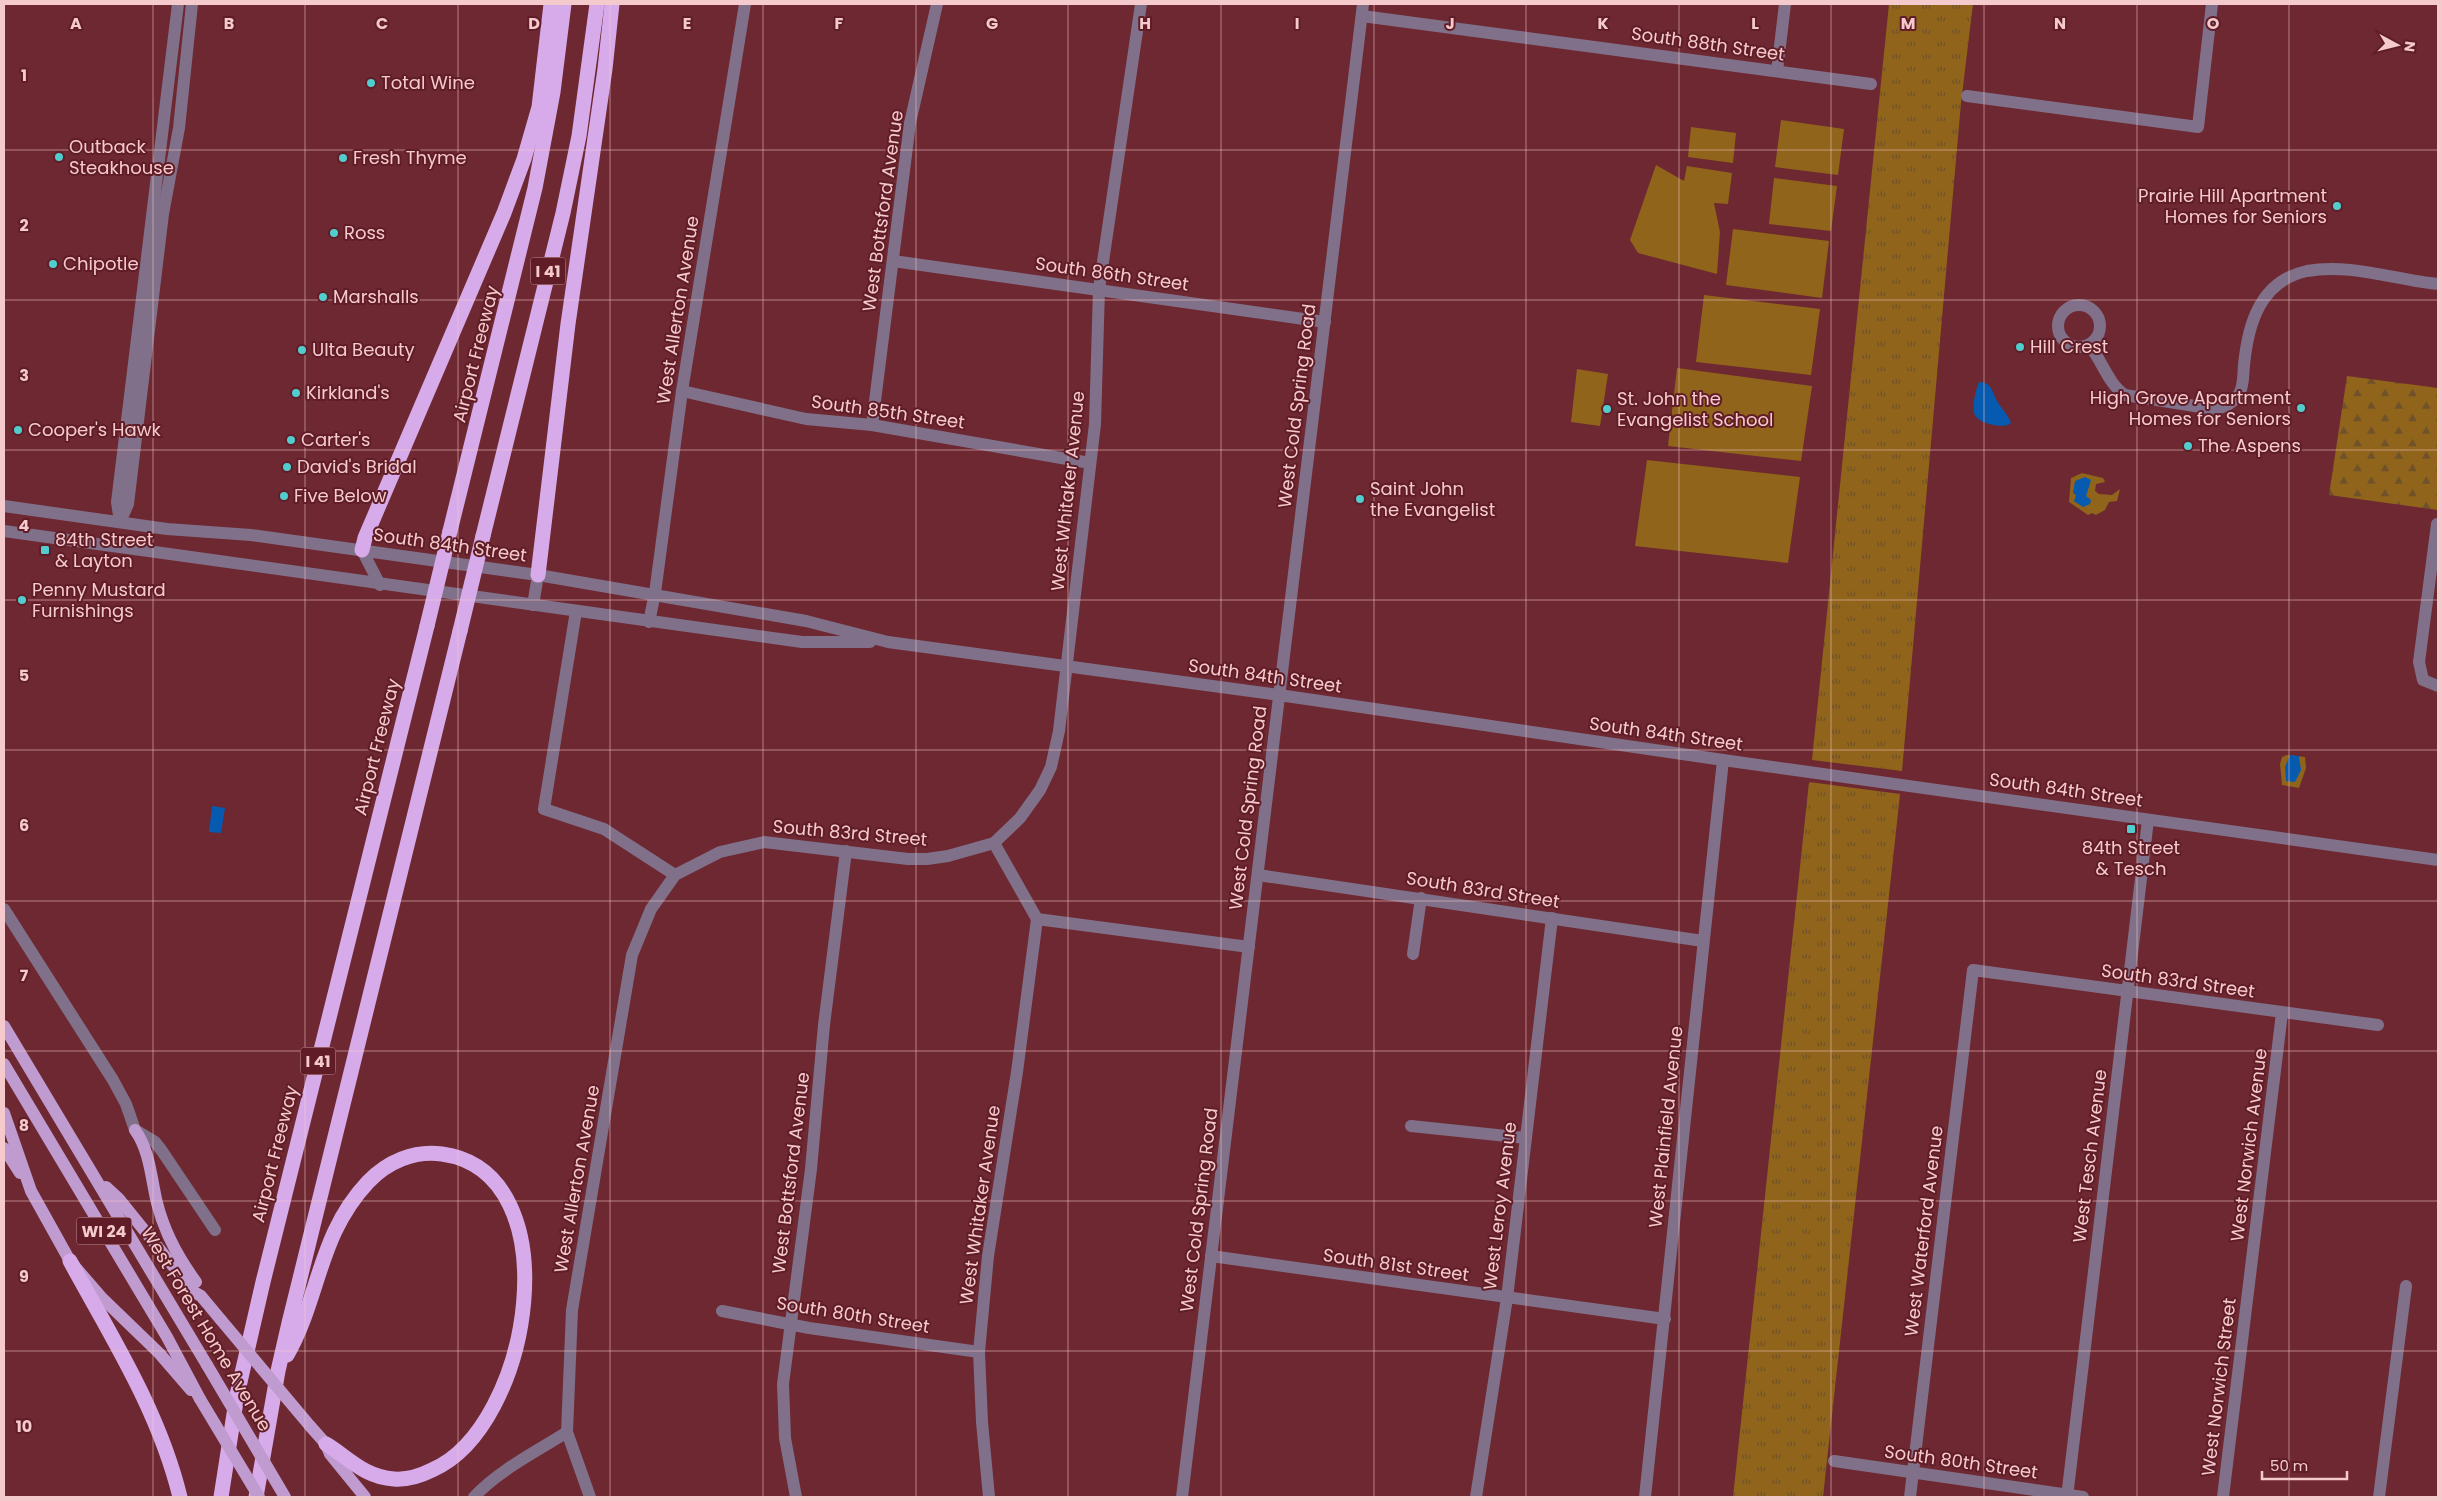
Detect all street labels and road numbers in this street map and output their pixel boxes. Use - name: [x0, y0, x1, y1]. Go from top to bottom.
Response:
- street label: South 88th Street: [1630, 20, 1786, 67]
- street label: West Bottsford Avenue: [856, 109, 909, 313]
- street label: West Allerton Avenue: [650, 214, 705, 406]
- street label: South 86th Street: [1034, 250, 1190, 297]
- road number: I 41: [530, 258, 566, 284]
- street label: Airport Freeway: [446, 283, 505, 425]
- street label: West Cold Spring Road: [1272, 302, 1321, 509]
- street label: South 85th Street: [810, 388, 966, 435]
- street label: West Whitaker Avenue: [1045, 390, 1090, 592]
- street label: South 84th Street: [372, 521, 528, 568]
- street label: South 84th Street: [1187, 652, 1343, 699]
- street label: Airport Freeway: [347, 676, 406, 818]
- street label: West Cold Spring Road: [1223, 704, 1272, 911]
- street label: South 84th Street: [1588, 710, 1744, 757]
- street label: South 84th Street: [1988, 766, 2144, 813]
- street label: South 83rd Street: [772, 813, 928, 852]
- street label: South 83rd Street: [1405, 865, 1562, 914]
- street label: South 83rd Street: [2100, 957, 2256, 1004]
- street label: West Plainfield Avenue: [1642, 1025, 1689, 1229]
- street label: West Norwich Avenue: [2224, 1047, 2273, 1243]
- road number: I 41: [300, 1048, 336, 1074]
- street label: West Tesch Avenue: [2066, 1068, 2113, 1244]
- street label: West Bottsford Avenue: [766, 1071, 815, 1275]
- street label: Airport Freeway: [245, 1083, 304, 1225]
- street label: West Allerton Avenue: [548, 1083, 605, 1275]
- street label: West Whitaker Avenue: [953, 1104, 1006, 1306]
- street label: West Cold Spring Road: [1174, 1106, 1223, 1313]
- street label: West Leroy Avenue: [1477, 1120, 1522, 1291]
- street label: West Waterford Avenue: [1898, 1124, 1949, 1338]
- road number: WI 24: [76, 1218, 132, 1244]
- street label: West Forest Home Avenue: [135, 1222, 278, 1436]
- street label: South 81st Street: [1322, 1242, 1471, 1287]
- street label: South 80th Street: [775, 1290, 931, 1339]
- street label: West Norwich Street: [2195, 1296, 2242, 1478]
- street label: South 80th Street: [1883, 1438, 2039, 1485]

